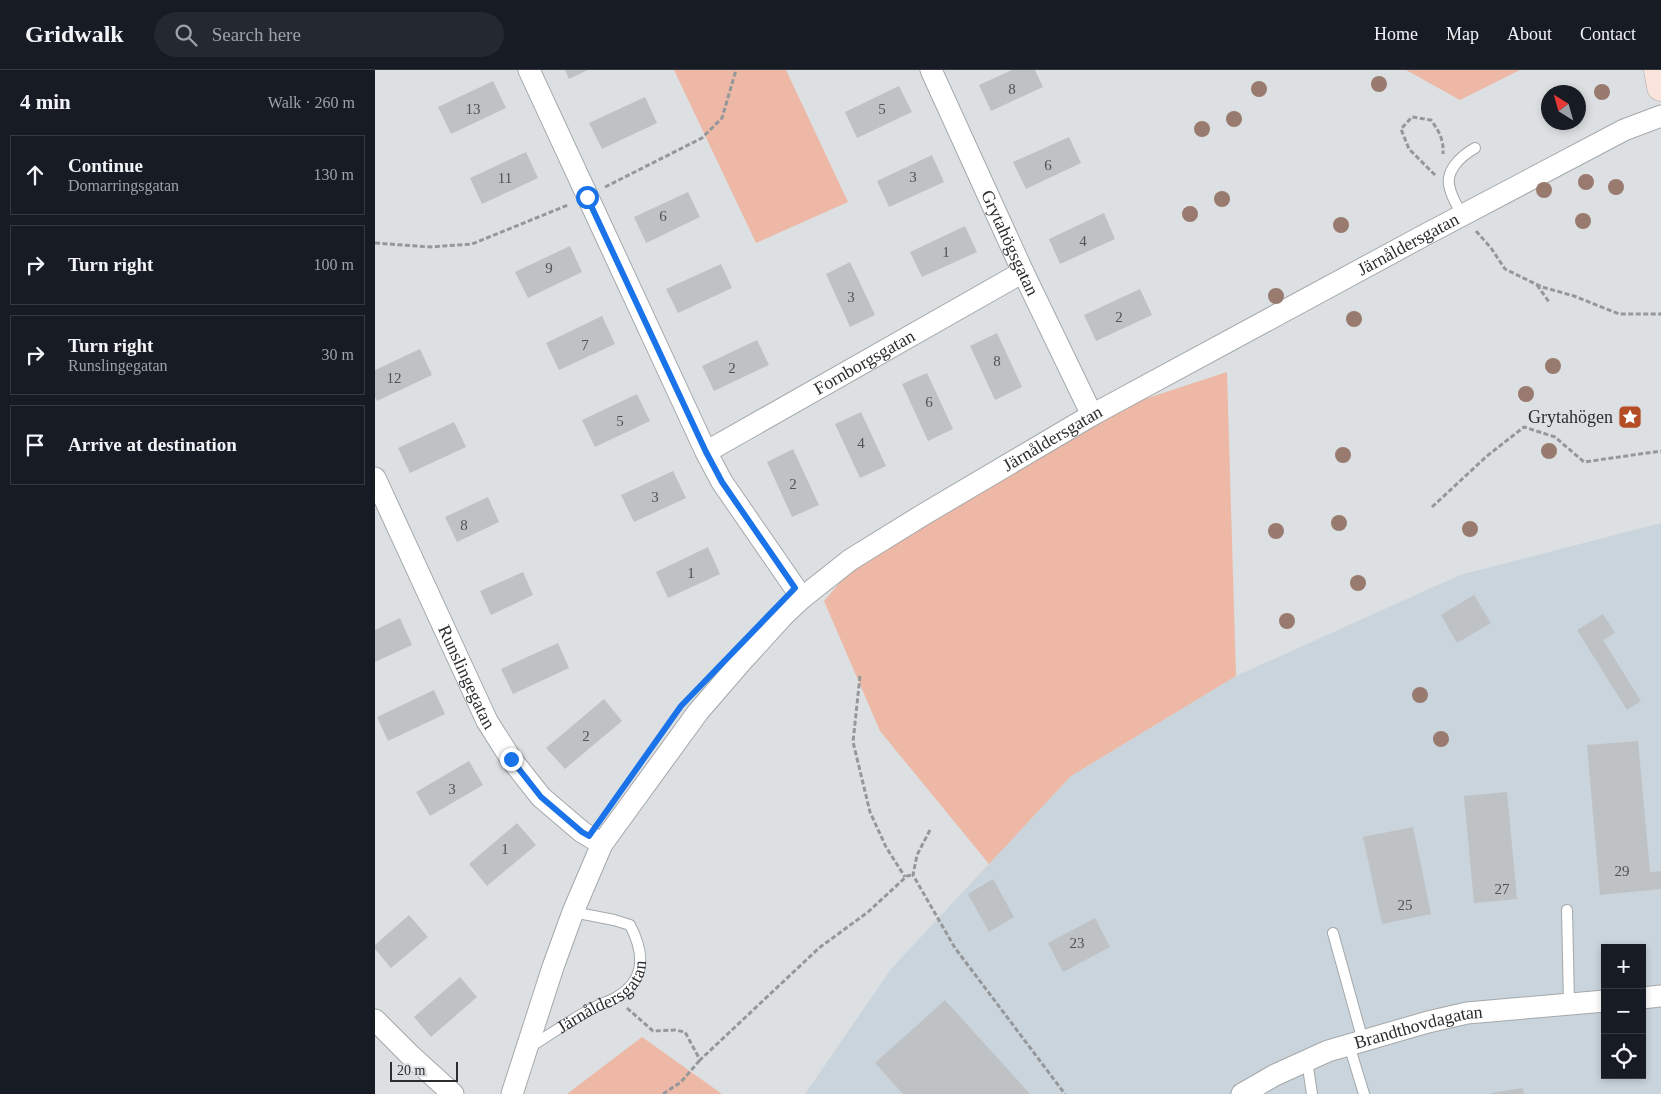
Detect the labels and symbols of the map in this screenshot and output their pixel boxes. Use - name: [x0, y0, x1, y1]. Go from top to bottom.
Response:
- house number: 8: [1008, 81, 1016, 97]
- north arrow: [1541, 85, 1586, 130]
- house number: 13: [466, 101, 481, 117]
- house number: 5: [878, 101, 886, 117]
- house number: 6: [1044, 157, 1052, 173]
- house number: 3: [909, 169, 917, 185]
- house number: 11: [498, 170, 512, 186]
- route start: [576, 186, 599, 209]
- street label: Grytahögsgatan: [977, 187, 1043, 299]
- house number: 6: [659, 208, 667, 224]
- street label: Järnåldersgatan: [1354, 209, 1462, 280]
- house number: 4: [1079, 233, 1087, 249]
- house number: 1: [942, 244, 950, 260]
- house number: 9: [545, 260, 553, 276]
- house number: 3: [847, 289, 855, 305]
- house number: 2: [1115, 309, 1123, 325]
- street label: Fornborgsgatan: [810, 326, 918, 399]
- house number: 7: [581, 337, 589, 353]
- house number: 8: [993, 353, 1001, 369]
- house number: 2: [728, 360, 736, 376]
- house number: 12: [387, 370, 402, 386]
- house number: 6: [925, 394, 933, 410]
- street label: Järnåldersgatan: [999, 401, 1106, 475]
- place icon: Grytahögen: [1617, 404, 1643, 430]
- place label: Grytahögen: [1528, 407, 1613, 427]
- house number: 5: [616, 413, 624, 429]
- house number: 4: [857, 435, 865, 451]
- house number: 2: [789, 476, 797, 492]
- house number: 3: [651, 489, 659, 505]
- house number: 8: [460, 517, 468, 533]
- house number: 1: [687, 565, 695, 581]
- street label: Runslingegatan: [434, 622, 499, 733]
- house number: 2: [582, 728, 590, 744]
- route end: [500, 748, 523, 771]
- house number: 3: [448, 781, 456, 797]
- house number: 1: [501, 841, 509, 857]
- house number: 29: [1615, 863, 1630, 879]
- house number: 27: [1495, 881, 1510, 897]
- house number: 25: [1398, 897, 1413, 913]
- house number: 23: [1070, 935, 1085, 951]
- street label: Järnåldersgatan: [553, 959, 650, 1037]
- street label: Brandthovdagatan: [1352, 1002, 1483, 1053]
- scale bar: [390, 1059, 457, 1082]

